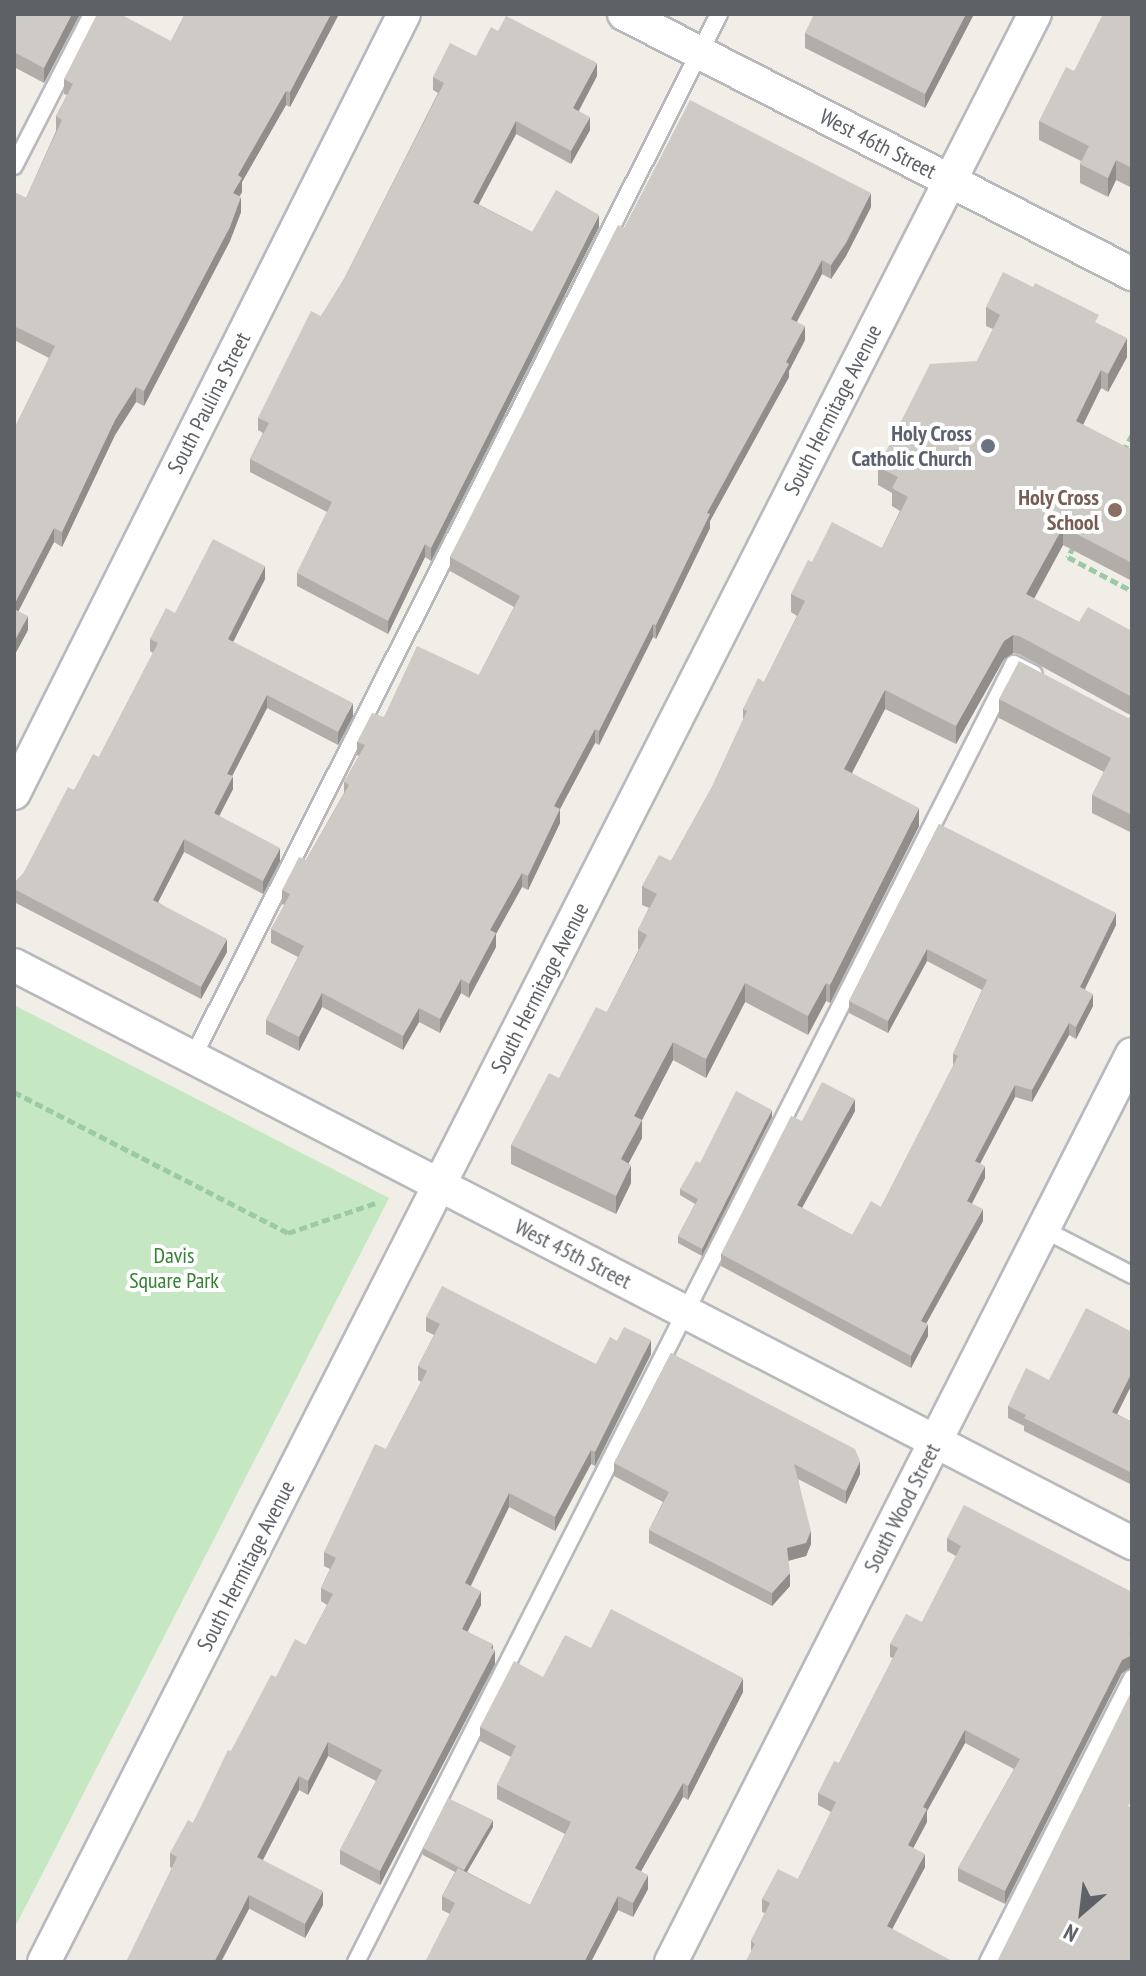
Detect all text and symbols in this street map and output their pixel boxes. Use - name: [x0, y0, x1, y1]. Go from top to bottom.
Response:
- street label: West 46th Street: [815, 103, 941, 185]
- street label: South Hermitage Avenue: [778, 320, 888, 500]
- street label: South Paulina Street: [162, 328, 256, 478]
- place label: Holy Cross Catholic Church: [851, 420, 972, 472]
- marker: Holy Cross Catholic Church: [979, 437, 997, 455]
- place label: Holy Cross School: [1017, 484, 1099, 536]
- marker: Holy Cross School: [1106, 501, 1124, 519]
- street label: South Hermitage Avenue: [485, 898, 595, 1078]
- street label: West 45th Street: [510, 1213, 636, 1295]
- park label: Davis Square Park: [129, 1242, 219, 1294]
- street label: South Wood Street: [858, 1439, 946, 1577]
- street label: South Hermitage Avenue: [191, 1476, 301, 1656]
- north arrow: [1042, 1872, 1122, 1952]
- text: N: [1059, 1918, 1083, 1948]

